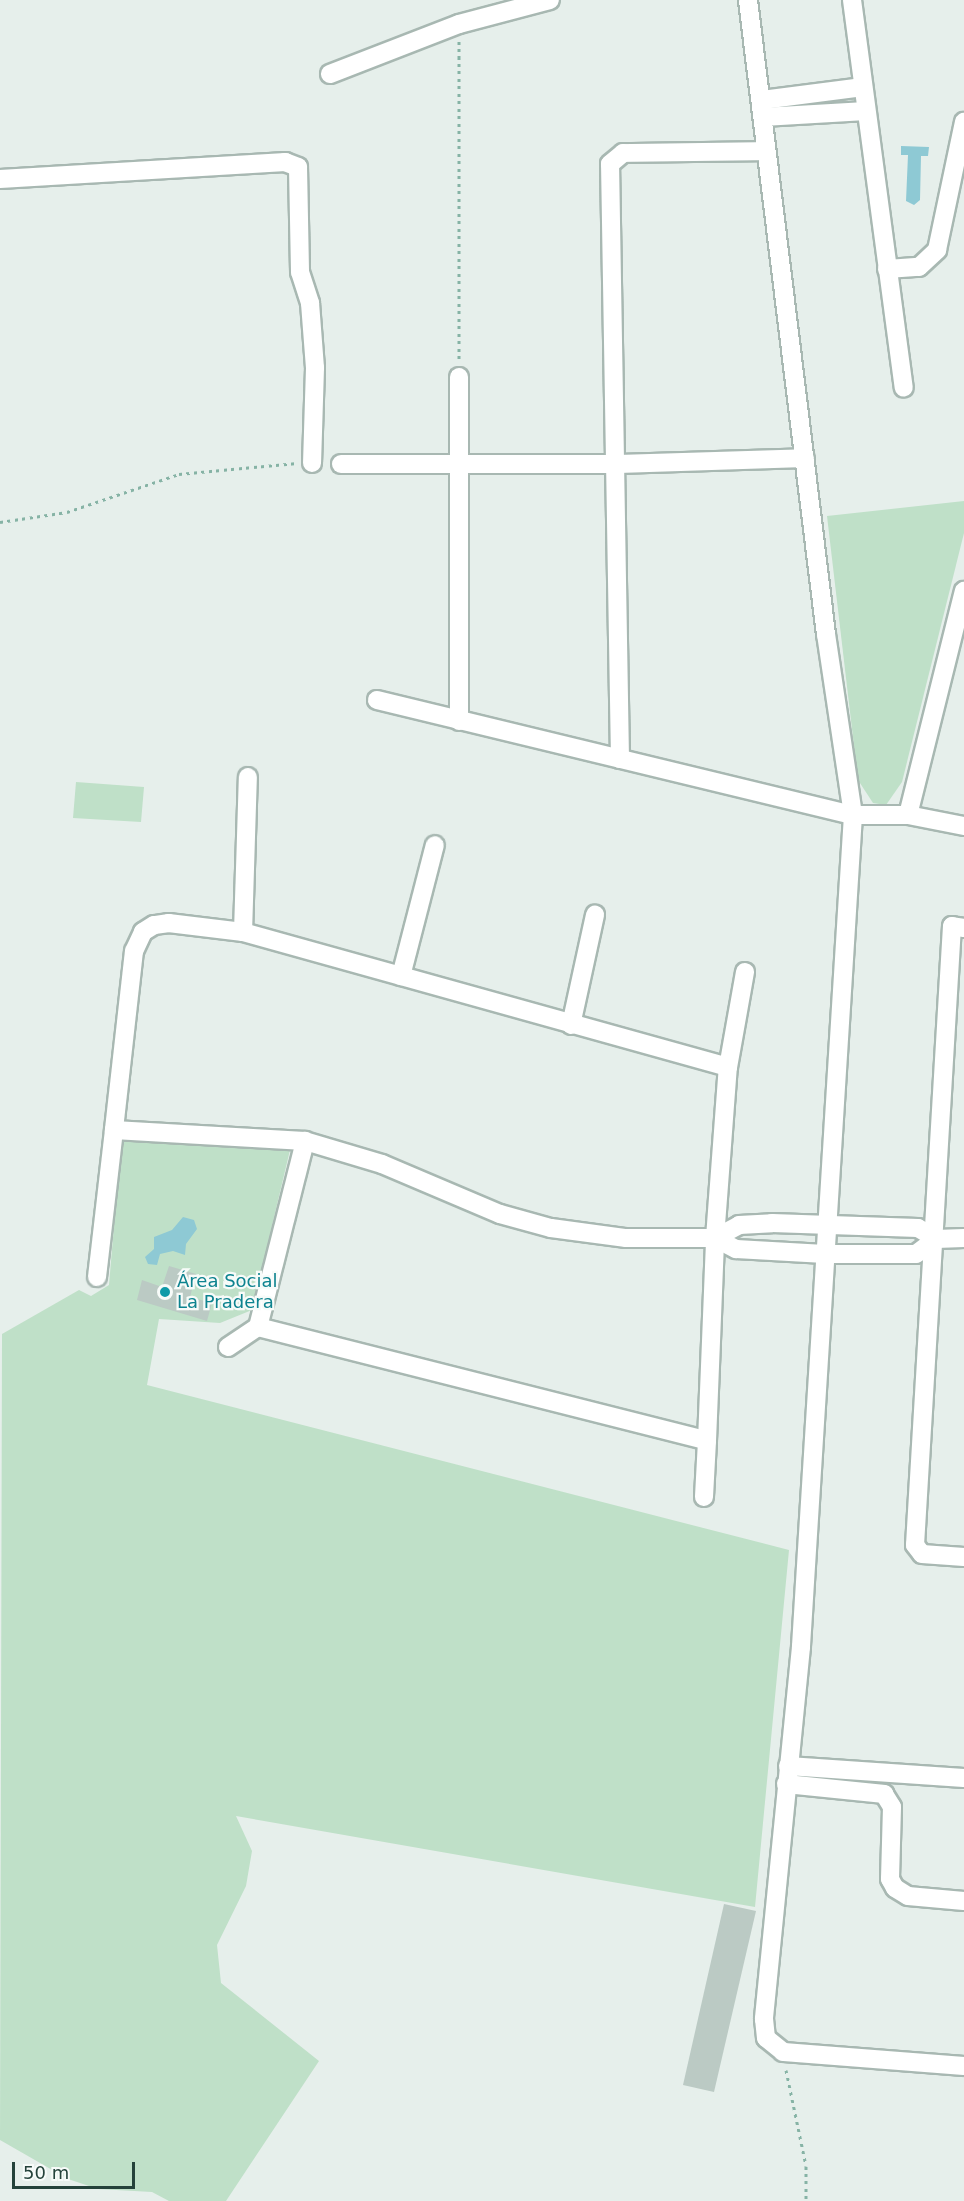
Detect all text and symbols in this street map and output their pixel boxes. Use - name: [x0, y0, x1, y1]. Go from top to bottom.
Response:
- place label: Área Social La Pradera: [177, 1271, 278, 1314]
- marker: Área Social La Pradera: [158, 1285, 172, 1299]
- scale bar: [15, 2150, 138, 2188]
- text: 50 m: [23, 2162, 69, 2183]

